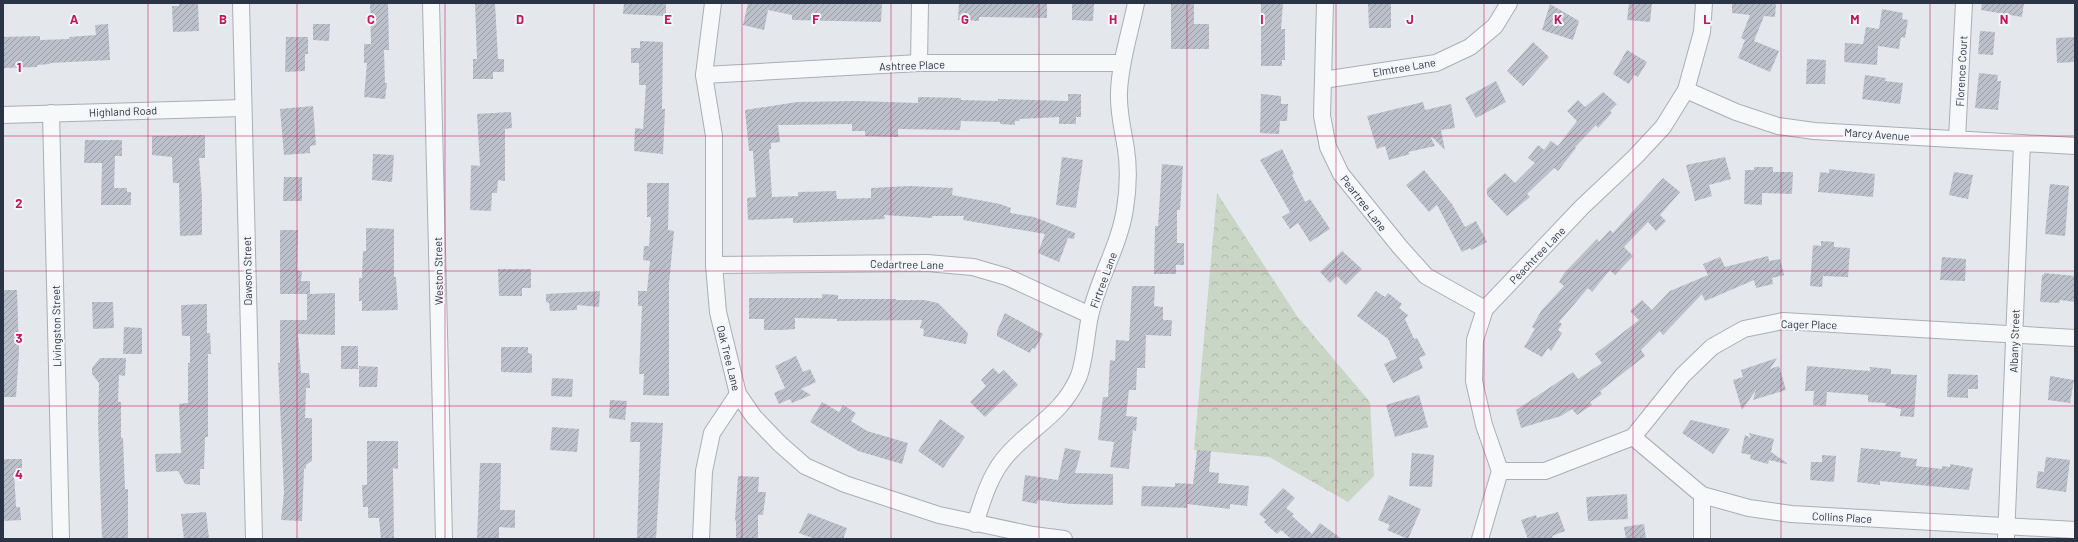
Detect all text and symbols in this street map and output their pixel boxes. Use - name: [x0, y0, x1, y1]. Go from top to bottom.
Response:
- text: A: [70, 11, 79, 27]
- text: B: [219, 11, 227, 27]
- text: C: [367, 11, 375, 27]
- text: D: [516, 11, 524, 27]
- text: E: [664, 11, 672, 27]
- text: F: [812, 11, 820, 27]
- text: G: [961, 11, 969, 27]
- text: H: [1109, 11, 1117, 27]
- text: I: [1260, 11, 1264, 27]
- text: J: [1406, 11, 1414, 27]
- text: K: [1554, 11, 1562, 27]
- text: L: [1703, 11, 1711, 27]
- text: M: [1850, 11, 1860, 27]
- text: N: [2000, 11, 2008, 27]
- street label: Florence Court: [1953, 35, 1969, 107]
- street label: Elmtree Lane: [1371, 55, 1437, 79]
- street label: Ashtree Place: [879, 57, 945, 73]
- text: 1: [17, 59, 21, 75]
- street label: Highland Road: [89, 103, 157, 119]
- street label: Marcy Avenue: [1844, 125, 1910, 143]
- street label: Peartree Lane: [1338, 172, 1390, 234]
- text: 2: [15, 195, 23, 211]
- street label: Peachtree Lane: [1506, 223, 1568, 286]
- street label: Dawson Street: [240, 236, 254, 306]
- street label: Weston Street: [431, 237, 445, 305]
- street label: Firtree Lane: [1087, 250, 1119, 310]
- street label: Cedartree Lane: [870, 257, 944, 271]
- street label: Livingston Street: [49, 285, 63, 367]
- street label: Albany Street: [2006, 309, 2022, 373]
- street label: Cager Place: [1781, 317, 1837, 331]
- street label: Oak Tree Lane: [715, 324, 743, 392]
- text: 3: [15, 330, 23, 346]
- text: 4: [15, 466, 23, 482]
- street label: Collins Place: [1812, 509, 1873, 525]

